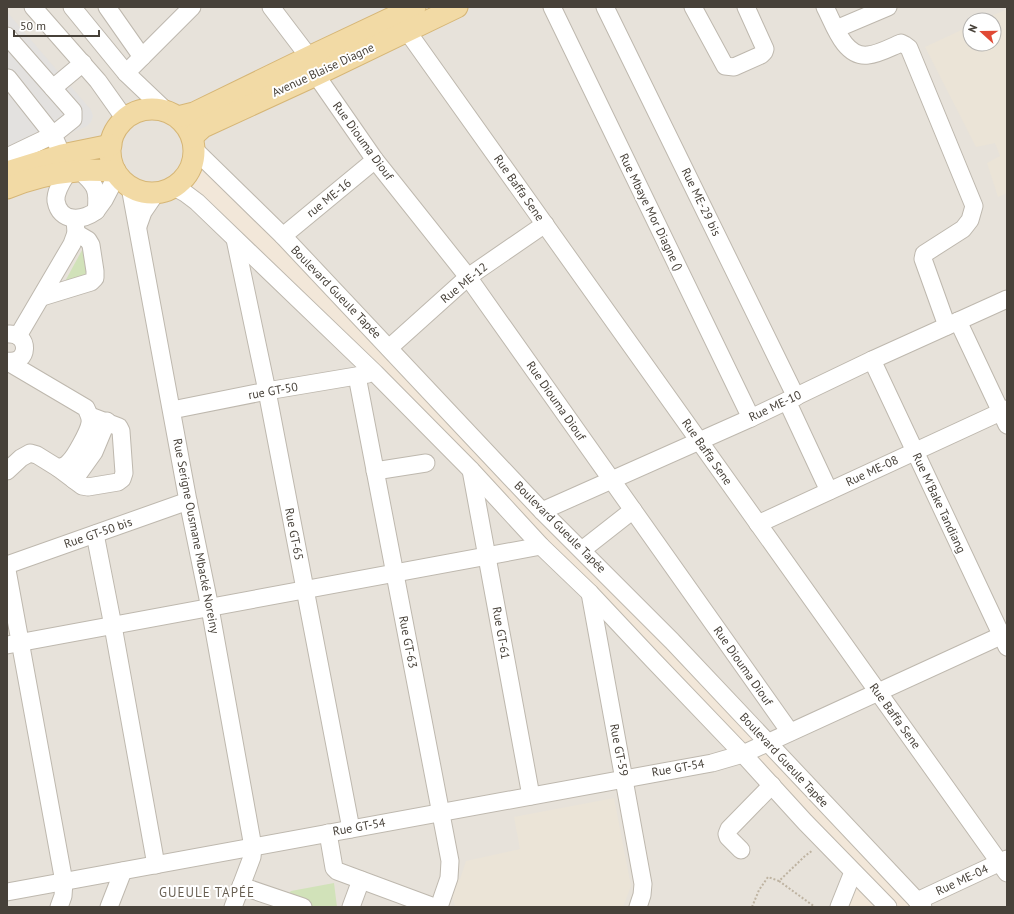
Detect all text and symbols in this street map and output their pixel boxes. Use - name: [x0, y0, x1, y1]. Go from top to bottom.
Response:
- scale bar: [14, 12, 99, 38]
- north arrow: [962, 12, 1002, 52]
- text: 50 m: [20, 18, 46, 33]
- text: N: [965, 23, 980, 34]
- street label: Avenue Blaise Diagne: [269, 39, 376, 100]
- street label: Rue Diouma Diouf: [330, 98, 398, 184]
- street label: Rue Mbaye Mor Diagne (): [616, 151, 686, 273]
- street label: Rue Baffa Sene: [491, 152, 548, 224]
- street label: Rue ME-29 bis: [678, 165, 724, 238]
- street label: rue ME-16: [303, 175, 354, 220]
- street label: Boulevard Gueule Tapée: [288, 242, 385, 341]
- street label: Rue ME-12: [437, 259, 490, 306]
- street label: Rue Diouma Diouf: [523, 358, 590, 444]
- street label: rue GT-50: [247, 379, 299, 402]
- street label: Rue ME-10: [746, 387, 804, 424]
- street label: Rue Baffa Sene: [679, 416, 736, 488]
- street label: Rue Serigne Ousmane Mbacké Noreiny: [170, 437, 223, 635]
- street label: Rue M'Bake Tandiang: [910, 450, 969, 555]
- street label: Rue ME-08: [843, 452, 900, 489]
- street label: Boulevard Gueule Tapée: [511, 478, 609, 576]
- street label: Rue GT-65: [282, 506, 307, 561]
- street label: Rue GT-50 bis: [62, 514, 134, 551]
- street label: Rue GT-61: [489, 605, 513, 660]
- street label: Rue GT-63: [396, 614, 421, 669]
- street label: Rue Diouma Diouf: [710, 623, 777, 709]
- street label: Rue Baffa Sene: [867, 680, 924, 752]
- street label: Boulevard Gueule Tapée: [737, 709, 832, 810]
- street label: Rue GT-59: [607, 722, 632, 777]
- street label: Rue GT-54: [650, 755, 706, 780]
- street label: Rue GT-54: [331, 814, 387, 839]
- street label: Rue ME-04: [933, 861, 991, 898]
- district label: GUEULE TAPÉE: [159, 884, 255, 901]

